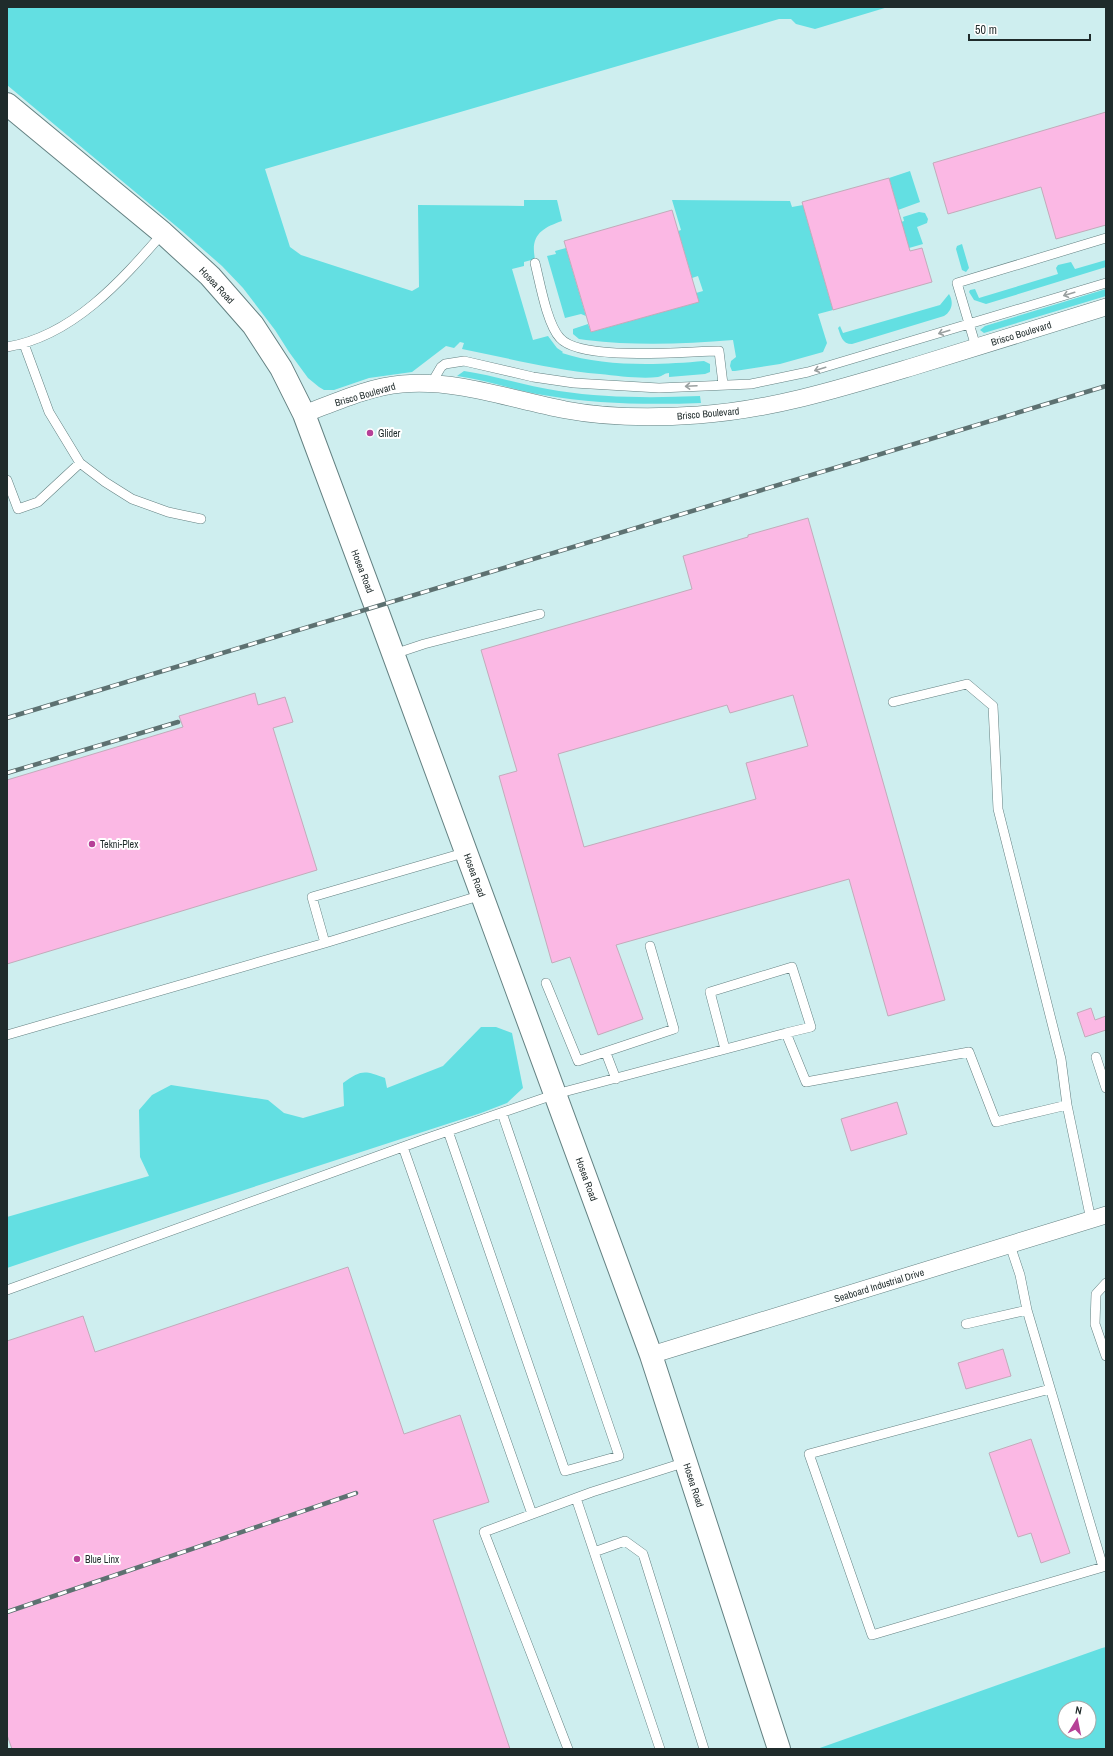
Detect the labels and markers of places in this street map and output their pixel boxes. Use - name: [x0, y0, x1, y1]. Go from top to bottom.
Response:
- place label: Glider: [378, 427, 401, 440]
- marker: Glider: [365, 428, 375, 438]
- place label: Tekni-Plex: [100, 838, 139, 851]
- marker: Tekni-Plex: [87, 839, 97, 849]
- place label: Blue Linx: [85, 1553, 120, 1566]
- marker: Blue Linx: [72, 1554, 82, 1564]

